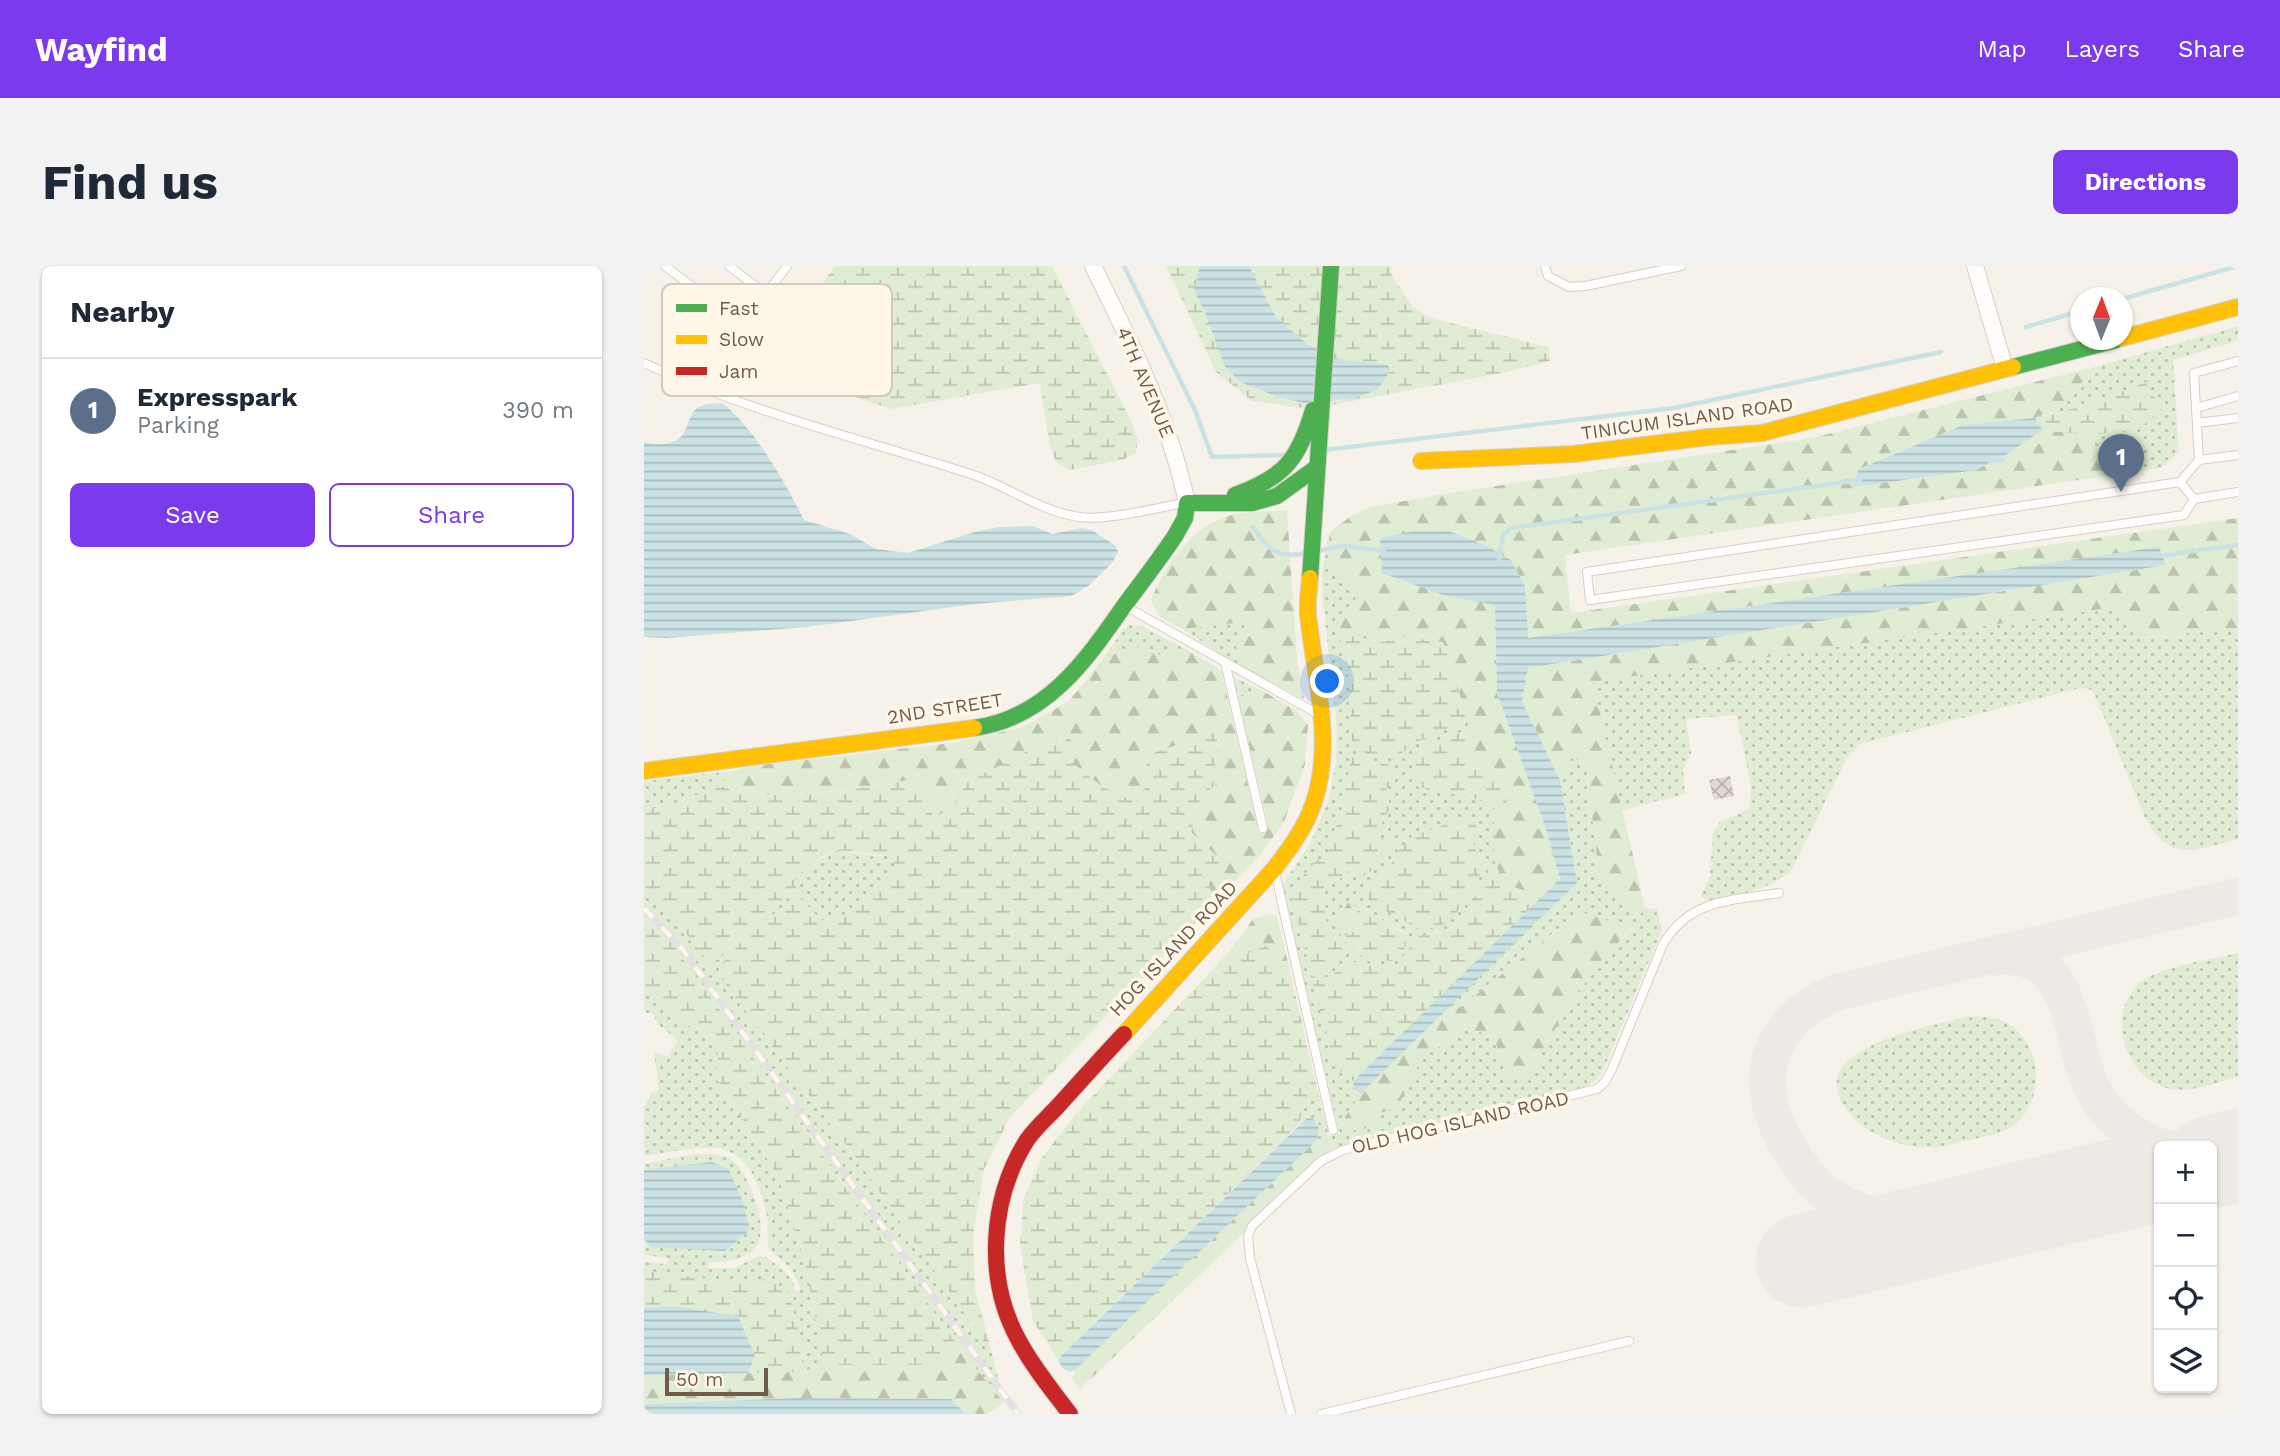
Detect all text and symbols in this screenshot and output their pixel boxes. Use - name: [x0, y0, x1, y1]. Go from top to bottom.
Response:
- text: Wayfind: [35, 30, 168, 69]
- text: Map: [1978, 35, 2026, 63]
- text: Layers: [2064, 35, 2140, 63]
- text: Share: [2178, 35, 2245, 63]
- button: Directions: [2053, 150, 2238, 214]
- text: Find us: [42, 153, 218, 211]
- legend: [662, 284, 892, 396]
- north arrow: [2070, 287, 2133, 350]
- text: Nearby: [70, 294, 175, 329]
- text: Fast: [719, 297, 758, 320]
- street label: 4TH AVENUE: [1112, 324, 1179, 441]
- text: Slow: [719, 328, 764, 351]
- text: Jam: [719, 360, 758, 383]
- text: Expresspark: [137, 382, 297, 412]
- street label: TINICUM ISLAND ROAD: [1579, 392, 1795, 445]
- text: 1: [88, 397, 98, 424]
- text: 390 m: [502, 397, 574, 424]
- text: Parking: [137, 412, 219, 439]
- pin: 1: [2098, 434, 2144, 492]
- button: Save: [70, 483, 315, 547]
- button: Share: [329, 483, 574, 547]
- your location: [1310, 664, 1344, 698]
- street label: 2ND STREET: [886, 688, 1004, 729]
- street label: HOG ISLAND ROAD: [1105, 876, 1242, 1021]
- street label: OLD HOG ISLAND ROAD: [1349, 1086, 1571, 1159]
- map controls: [2154, 1141, 2217, 1393]
- button: +: [2154, 1141, 2217, 1204]
- button: −: [2154, 1204, 2217, 1267]
- button: locate: [2154, 1267, 2217, 1330]
- button: layers: [2154, 1330, 2217, 1393]
- scale bar: [665, 1365, 768, 1397]
- text: 50 m: [676, 1368, 723, 1391]

